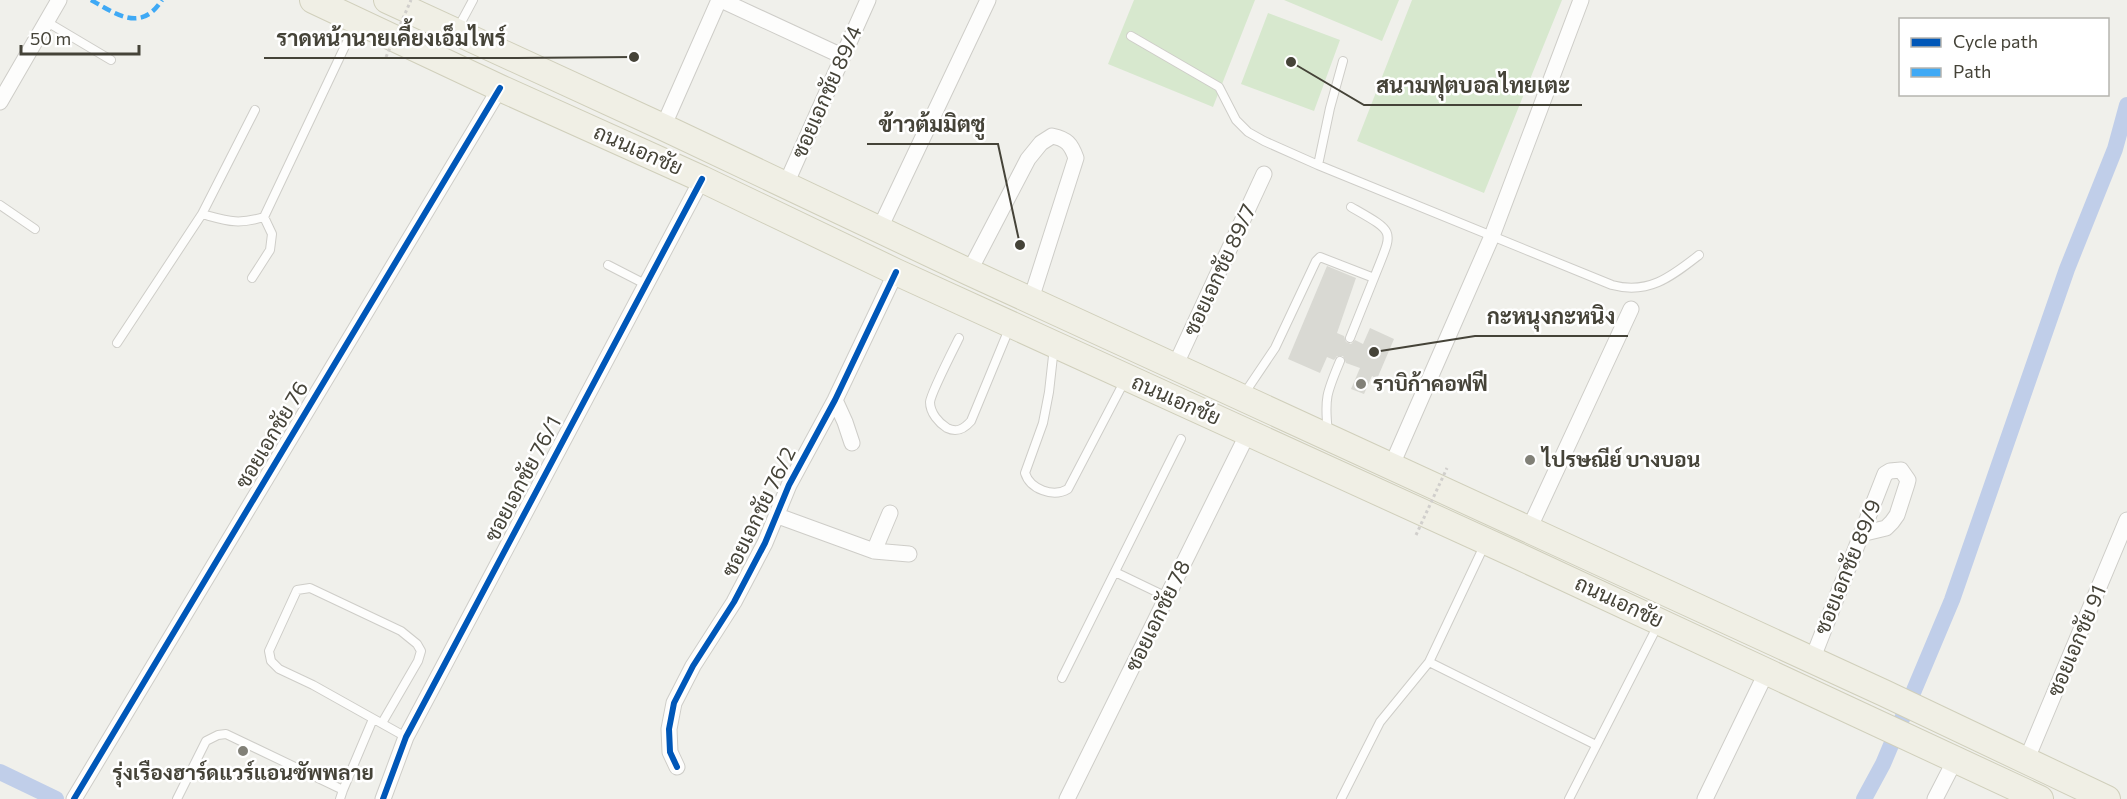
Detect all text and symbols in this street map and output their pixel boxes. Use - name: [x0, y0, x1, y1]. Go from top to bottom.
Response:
- scale bar: [21, 18, 140, 56]
- callout: ราดหน้านายเคี้ยงเอ็มไพร์: [264, 18, 518, 58]
- text: ราดหน้านายเคี้ยงเอ็มไพร์: [276, 18, 507, 51]
- legend: [1899, 18, 2109, 96]
- street label: ซอยเอกชัย 89/4: [785, 21, 866, 162]
- text: 50 m: [30, 27, 71, 49]
- text: Cycle path: [1953, 30, 2038, 52]
- text: Path: [1953, 60, 1991, 82]
- callout: สนามฟุตบอลไทยเตะ: [1364, 65, 1582, 105]
- text: สนามฟุตบอลไทยเตะ: [1376, 71, 1570, 101]
- callout: ข้าวต้มมิตซู: [867, 104, 998, 144]
- text: ข้าวต้มมิตซู: [879, 110, 985, 140]
- street label: ถนนเอกชัย: [590, 118, 687, 179]
- street label: ซอยเอกชัย 89/7: [1177, 200, 1260, 339]
- callout: กะหนุงกะหนิง: [1475, 296, 1628, 336]
- text: กะหนุงกะหนิง: [1487, 302, 1615, 332]
- street label: ถนนเอกชัย: [1128, 368, 1225, 429]
- place label: ราบิก้าคอฟฟี: [1373, 370, 1488, 395]
- street label: ซอยเอกชัย 76: [229, 376, 313, 492]
- marker: ราบิก้าคอฟฟี: [1354, 377, 1368, 391]
- street label: ซอยเอกชัย 76/1: [478, 411, 565, 545]
- street label: ซอยเอกชัย 76/2: [715, 442, 800, 580]
- place label: ไปรษณีย์ บางบอน: [1540, 446, 1700, 471]
- marker: ไปรษณีย์ บางบอน: [1523, 453, 1537, 467]
- street label: ซอยเอกชัย 89/9: [1808, 495, 1885, 638]
- street label: ซอยเอกชัย 78: [1119, 556, 1194, 675]
- street label: ถนนเอกชัย: [1571, 569, 1668, 632]
- street label: ซอยเอกชัย 91: [2041, 581, 2110, 700]
- marker: รุ่งเรืองฮาร์ดแวร์แอนซัพพลาย: [236, 744, 250, 758]
- place label: รุ่งเรืองฮาร์ดแวร์แอนซัพพลาย: [112, 759, 374, 788]

